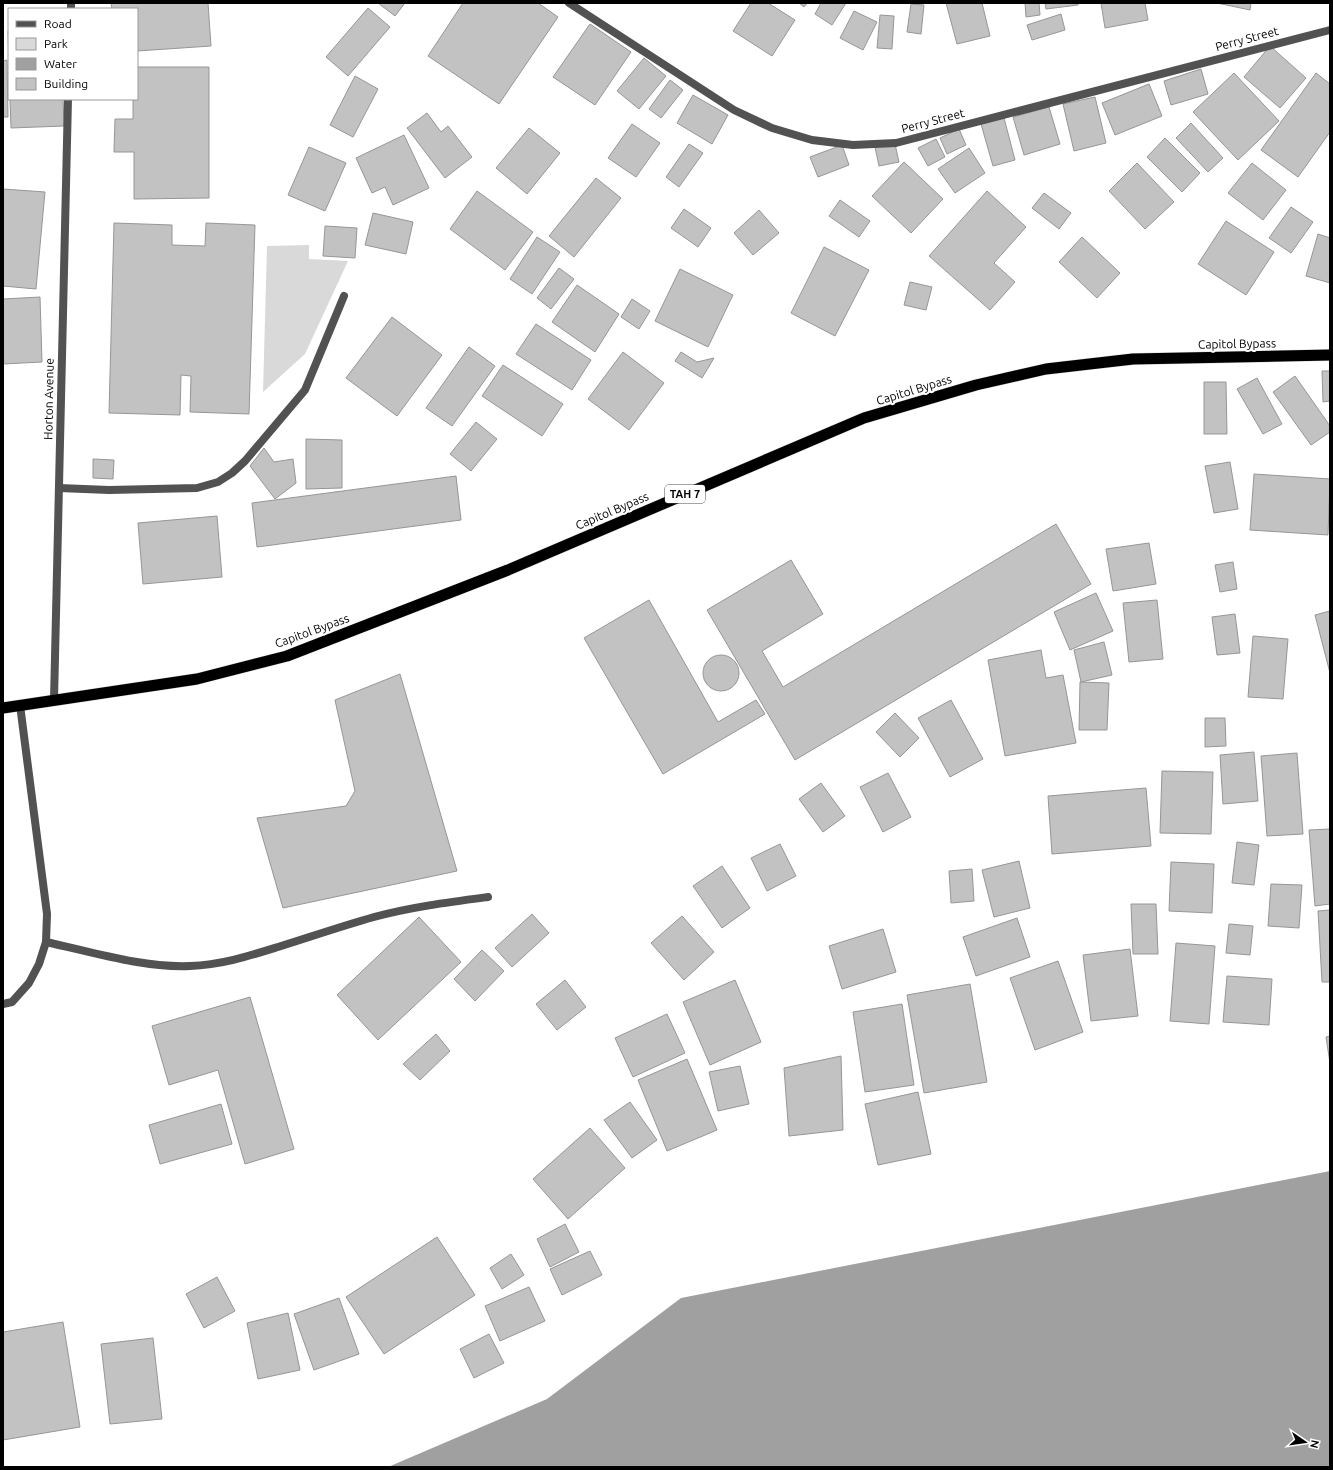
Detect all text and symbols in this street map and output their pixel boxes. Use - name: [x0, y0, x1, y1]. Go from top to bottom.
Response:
- legend: [8, 8, 138, 100]
- text: Road: [44, 17, 72, 30]
- street label: Perry Street: [1214, 24, 1280, 53]
- text: Park: [44, 37, 68, 50]
- text: Water: [44, 57, 77, 70]
- text: Building: [44, 77, 88, 90]
- street label: Perry Street: [900, 106, 966, 135]
- street label: Capitol Bypass: [1198, 336, 1276, 351]
- street label: Horton Avenue: [41, 358, 56, 440]
- street label: Capitol Bypass: [875, 372, 953, 407]
- road number: TAH 7: [665, 485, 705, 503]
- street label: Capitol Bypass: [573, 489, 650, 532]
- street label: Capitol Bypass: [273, 611, 351, 650]
- north arrow: [1285, 1422, 1325, 1462]
- text: N: [1308, 1439, 1322, 1450]

